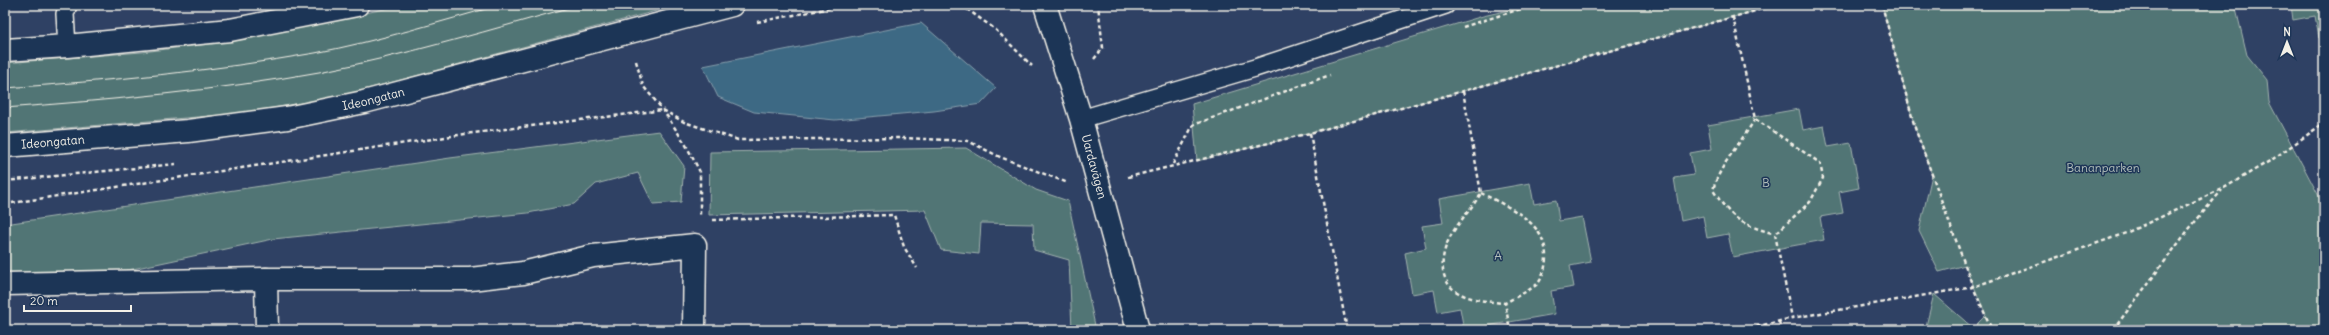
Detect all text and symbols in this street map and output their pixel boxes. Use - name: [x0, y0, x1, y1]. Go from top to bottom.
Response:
- north arrow: [2267, 22, 2307, 62]
- text: N: [2283, 25, 2291, 39]
- street label: Ideongatan: [341, 84, 406, 113]
- street label: Ideongatan: [20, 132, 85, 152]
- street label: Uardavägen: [1078, 133, 1110, 201]
- park label: Bananparken: [2066, 160, 2140, 175]
- park label: B: [1762, 175, 1770, 190]
- park label: A: [1494, 248, 1502, 263]
- scale bar: [24, 287, 131, 313]
- text: 20 m: [30, 293, 58, 308]

